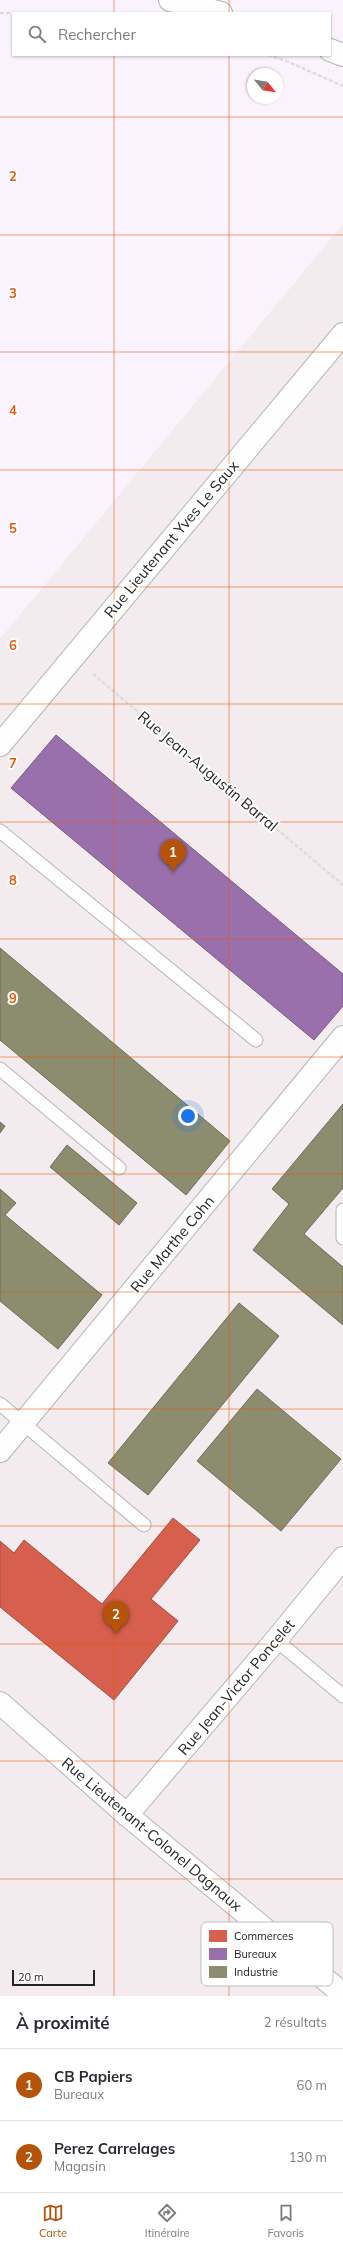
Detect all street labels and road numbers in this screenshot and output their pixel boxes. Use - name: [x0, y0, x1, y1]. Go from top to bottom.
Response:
- street label: Rue Lieutenant Yves Le Saux: [100, 457, 242, 621]
- street label: Rue Jean-Augustin Barral: [134, 707, 282, 835]
- street label: Rue Marthe Cohn: [126, 1192, 218, 1296]
- street label: Rue Jean-Victor Poncelet: [174, 1615, 298, 1759]
- street label: Rue Lieutenant-Colonel Dagnaux: [58, 1753, 246, 1915]

